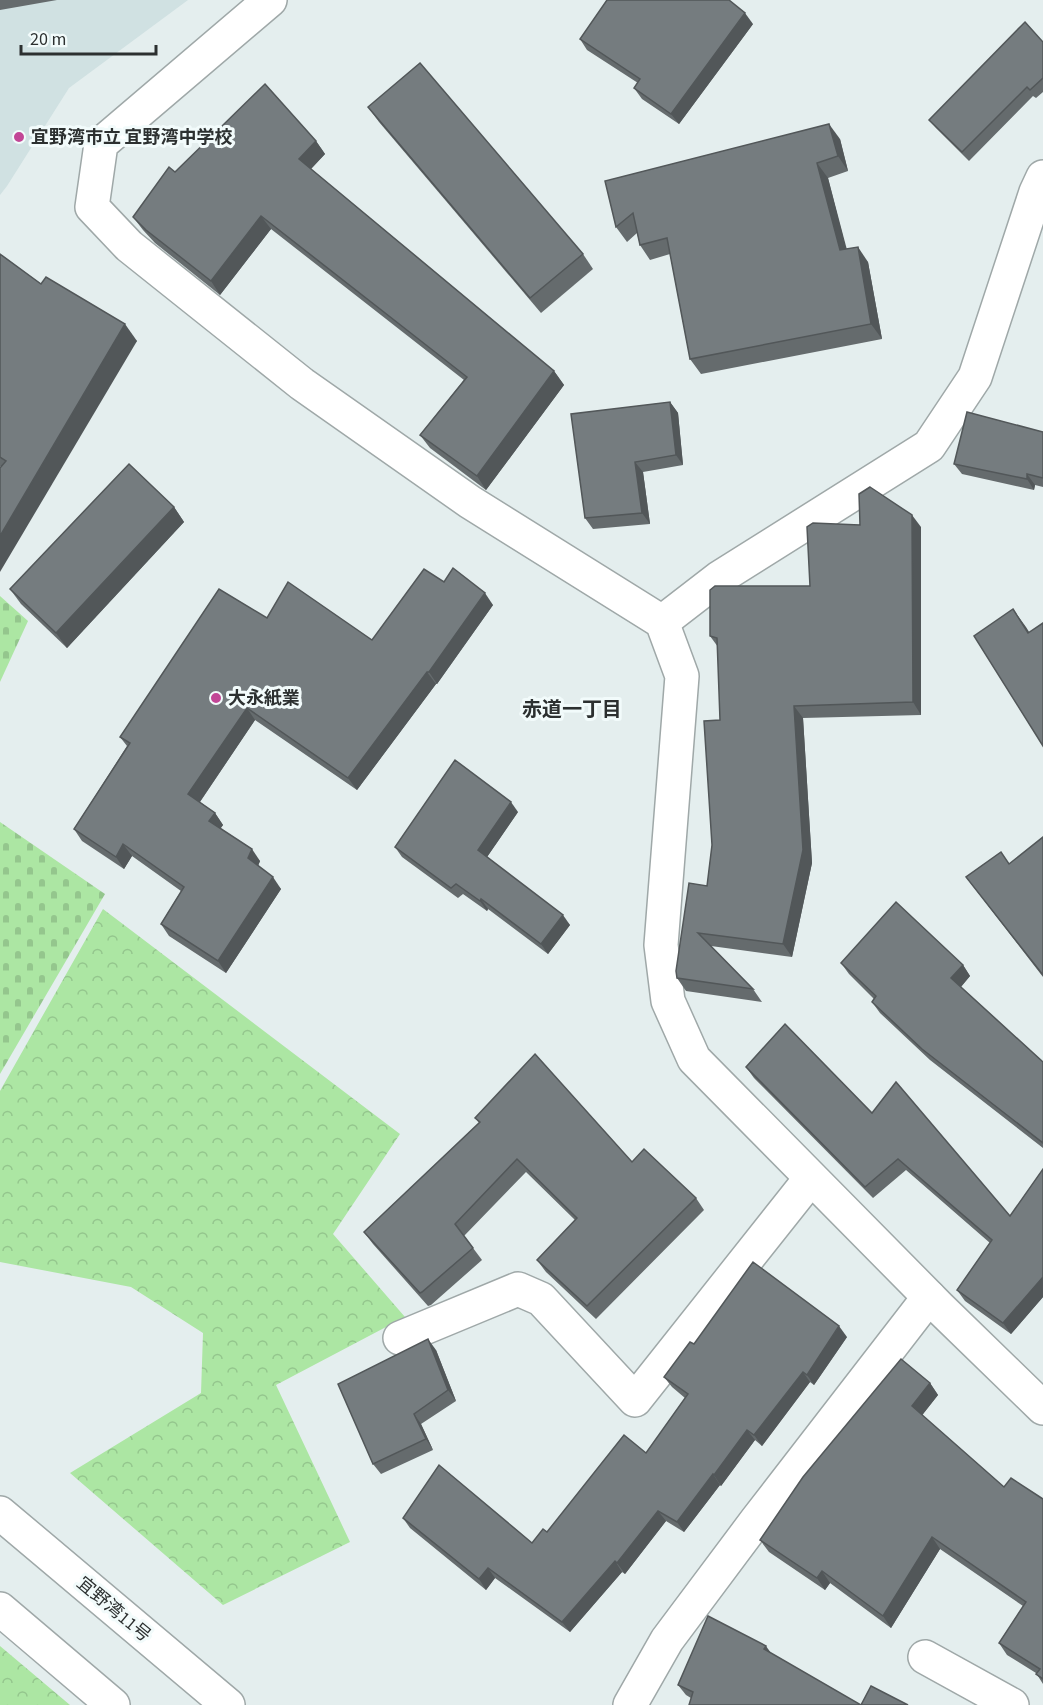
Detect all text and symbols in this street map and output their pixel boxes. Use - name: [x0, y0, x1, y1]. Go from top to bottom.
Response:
- scale bar: [21, 18, 156, 56]
- text: 20 m: [30, 27, 66, 52]
- place label: 宜野湾市立 宜野湾中学校: [31, 125, 233, 150]
- marker: 宜野湾市立 宜野湾中学校: [12, 130, 26, 144]
- place label: 大永紙業: [228, 686, 300, 711]
- marker: 大永紙業: [209, 691, 223, 705]
- district label: 赤道一丁目: [522, 696, 622, 724]
- street label: 宜野湾11号: [71, 1571, 156, 1648]

